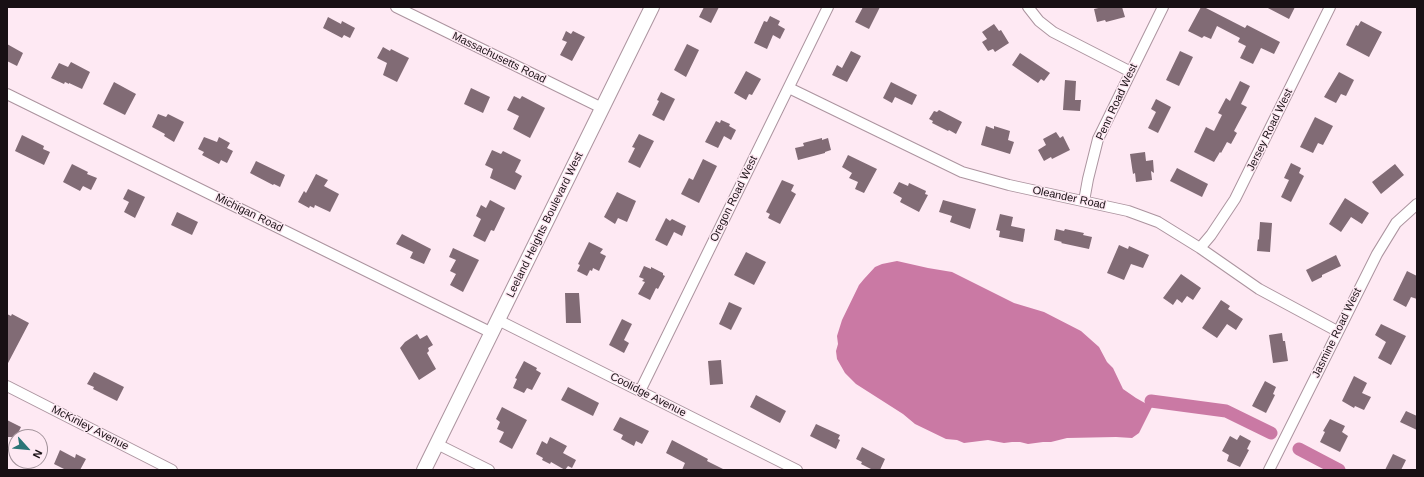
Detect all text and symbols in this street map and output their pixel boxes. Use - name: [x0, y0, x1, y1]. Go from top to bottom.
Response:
- street label: Massachusetts Road: [450, 30, 548, 86]
- street label: Penn Road West: [1093, 62, 1141, 142]
- street label: Jersey Road West: [1244, 87, 1296, 173]
- street label: Leeland Heights Boulevard West: [504, 150, 586, 300]
- street label: Oregon Road West: [707, 154, 761, 244]
- street label: Oleander Road: [1031, 184, 1107, 212]
- street label: Michigan Road: [213, 191, 285, 235]
- street label: Jasmine Road West: [1310, 286, 1364, 380]
- street label: Coolidge Avenue: [608, 370, 688, 420]
- street label: McKinley Avenue: [49, 403, 131, 453]
- north arrow: [8, 429, 48, 469]
- text: N: [31, 448, 45, 460]

